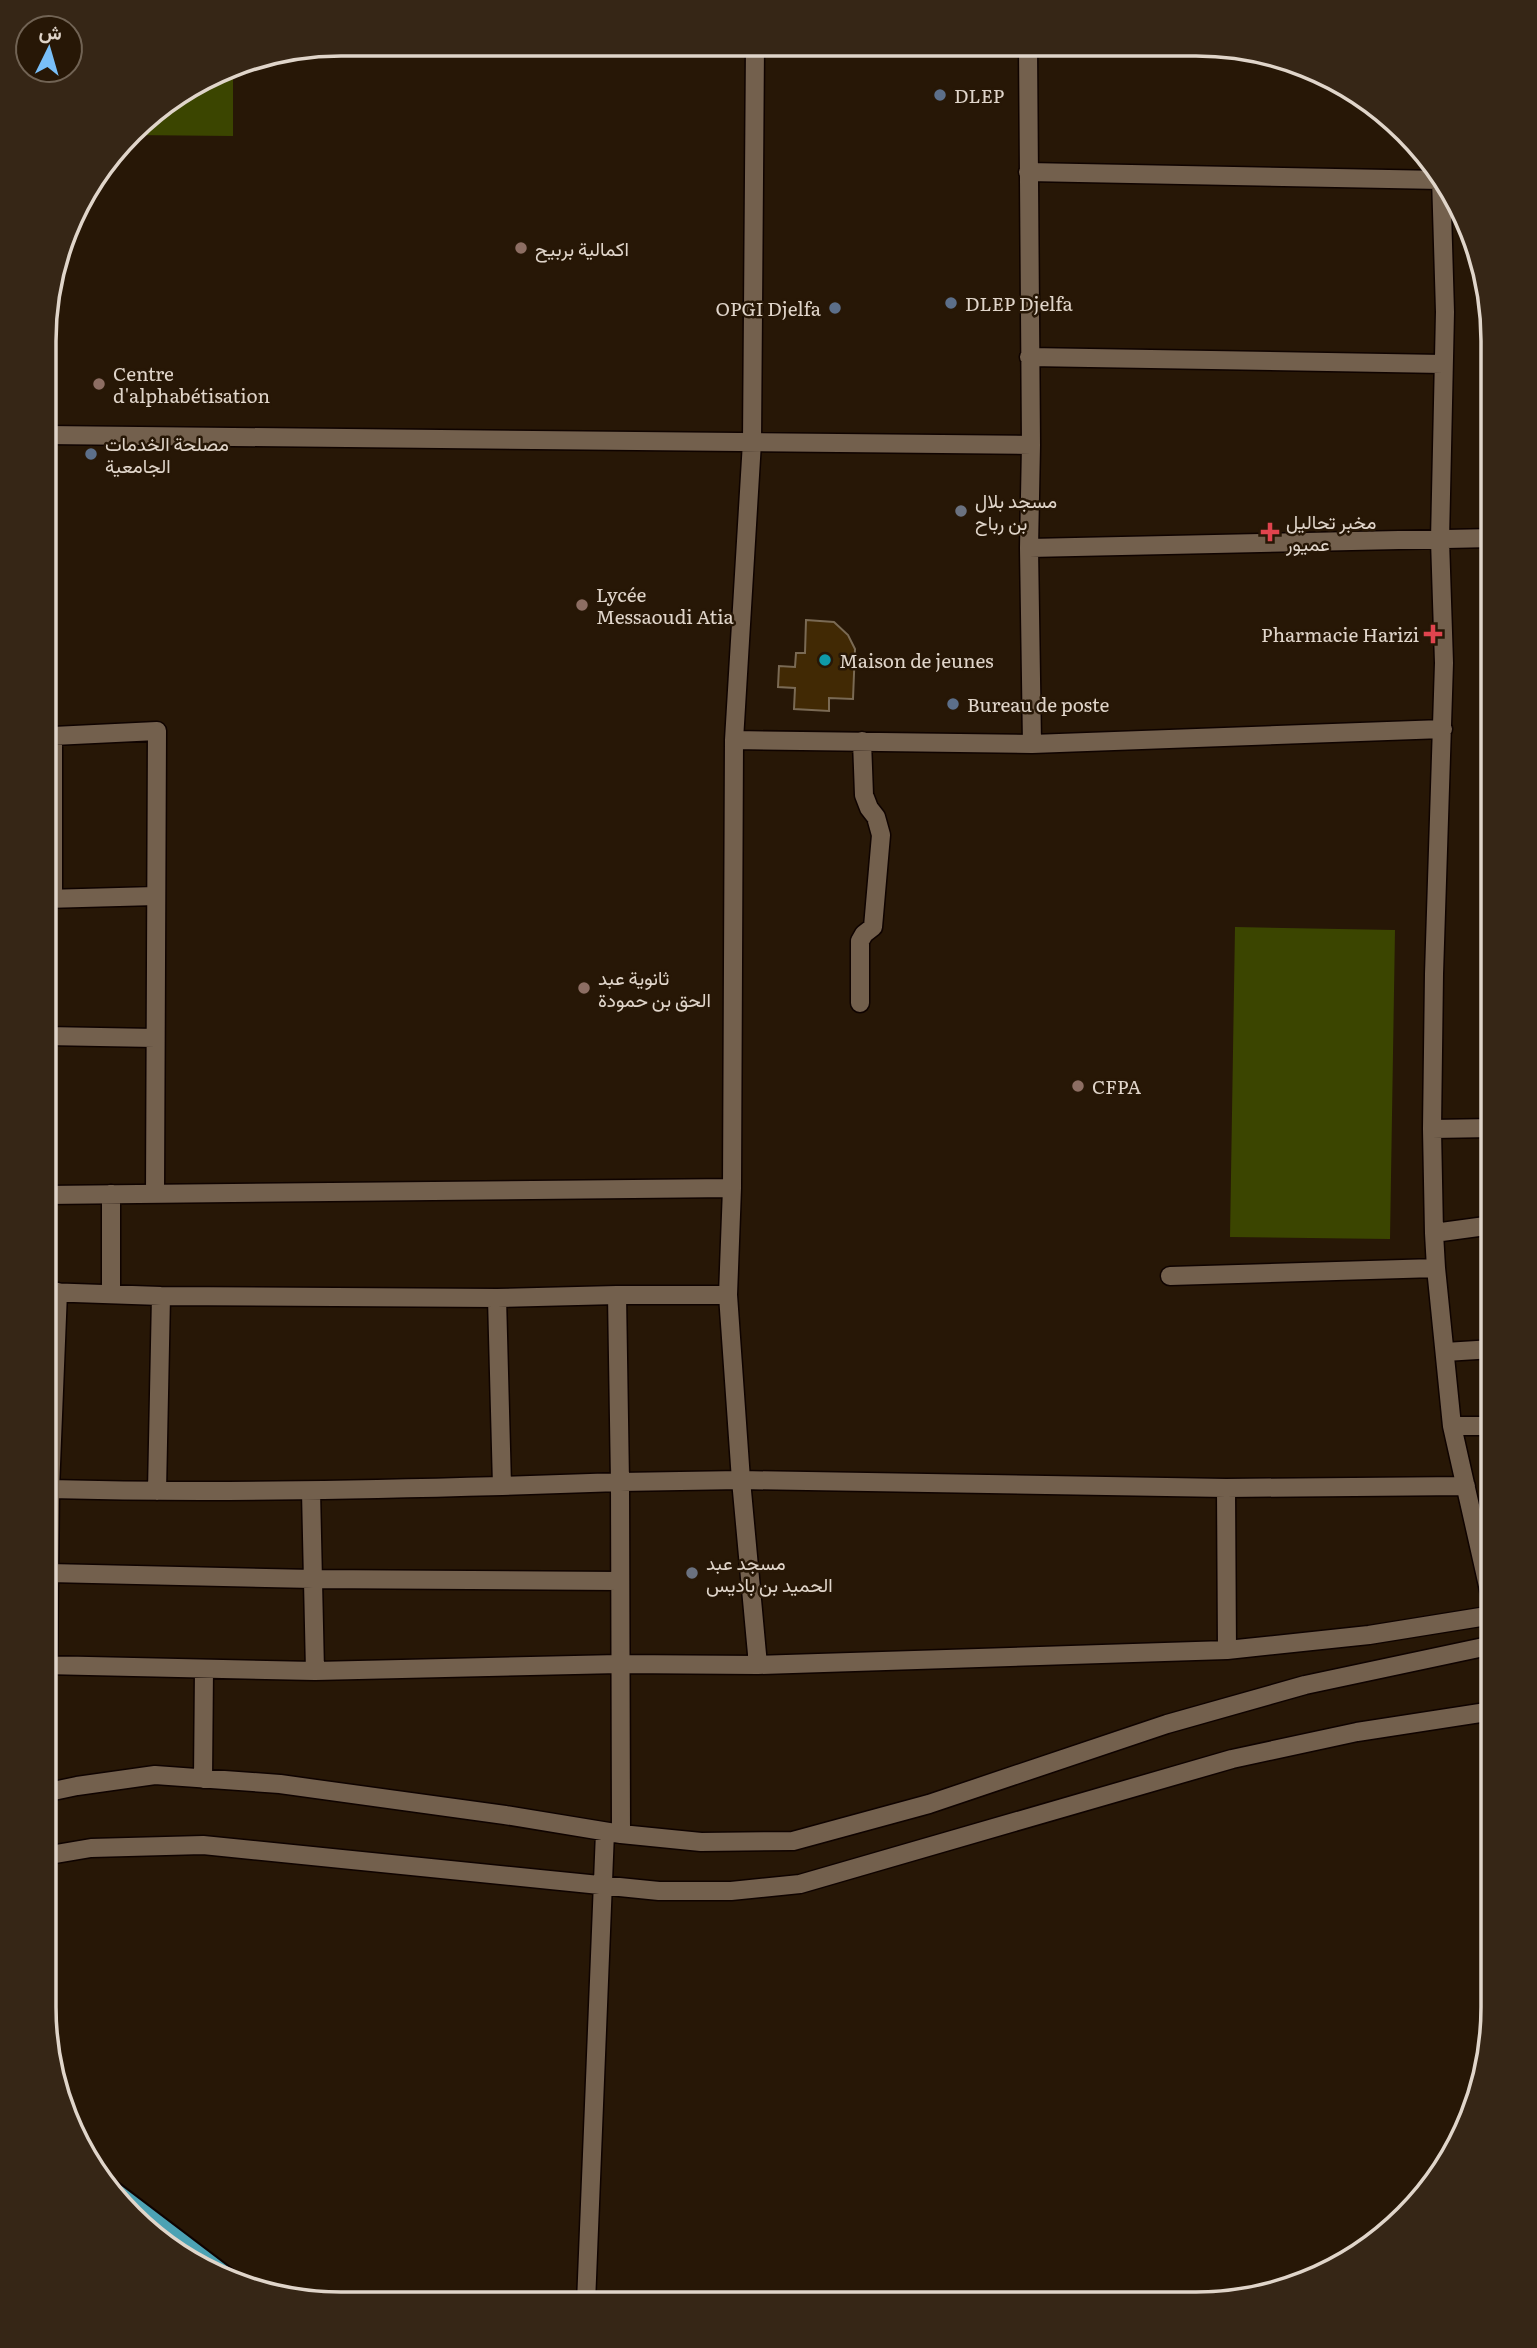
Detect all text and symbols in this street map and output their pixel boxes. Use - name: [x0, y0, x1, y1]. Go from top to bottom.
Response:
- north arrow: [14, 14, 84, 84]
- text: ش: [38, 16, 63, 46]
- place label: DLEP: [954, 81, 1004, 109]
- marker: DLEP: [932, 87, 948, 103]
- place label: اكمالية بربيح: [535, 234, 629, 263]
- marker: اكمالية بربيح: [513, 240, 529, 256]
- place label: DLEP Djelfa: [965, 289, 1073, 317]
- place label: OPGI Djelfa: [716, 294, 822, 322]
- marker: DLEP Djelfa: [943, 295, 959, 311]
- marker: OPGI Djelfa: [827, 300, 843, 316]
- place label: Centre d'alphabétisation: [113, 359, 270, 409]
- marker: Centre d'alphabétisation: [91, 376, 107, 392]
- place label: مصلحة الخدمات الجامعية: [105, 429, 229, 479]
- marker: مصلحة الخدمات الجامعية: [83, 446, 99, 462]
- place label: مسجد بلال بن رباح: [975, 486, 1057, 536]
- marker: مسجد بلال بن رباح: [953, 503, 969, 519]
- place label: مخبر تحاليل عميور: [1285, 507, 1376, 557]
- marker: مخبر تحاليل عميور: [1260, 522, 1280, 542]
- place label: Lycée Messaoudi Atia: [596, 580, 735, 630]
- marker: Lycée Messaoudi Atia: [574, 597, 590, 613]
- place label: Pharmacie Harizi: [1261, 620, 1419, 648]
- marker: Pharmacie Harizi: [1425, 626, 1441, 642]
- place label: Maison de jeunes: [839, 646, 994, 674]
- marker: Maison de jeunes: [817, 652, 833, 668]
- place label: Bureau de poste: [967, 690, 1110, 718]
- marker: Bureau de poste: [945, 696, 961, 712]
- place label: ثانوية عبد الحق بن حمودة: [598, 963, 711, 1013]
- marker: ثانوية عبد الحق بن حمودة: [576, 980, 592, 996]
- place label: CFPA: [1092, 1072, 1141, 1100]
- marker: CFPA: [1070, 1078, 1086, 1094]
- place label: مسجد عبد الحميد بن باديس: [706, 1548, 833, 1598]
- marker: مسجد عبد الحميد بن باديس: [684, 1565, 700, 1581]

